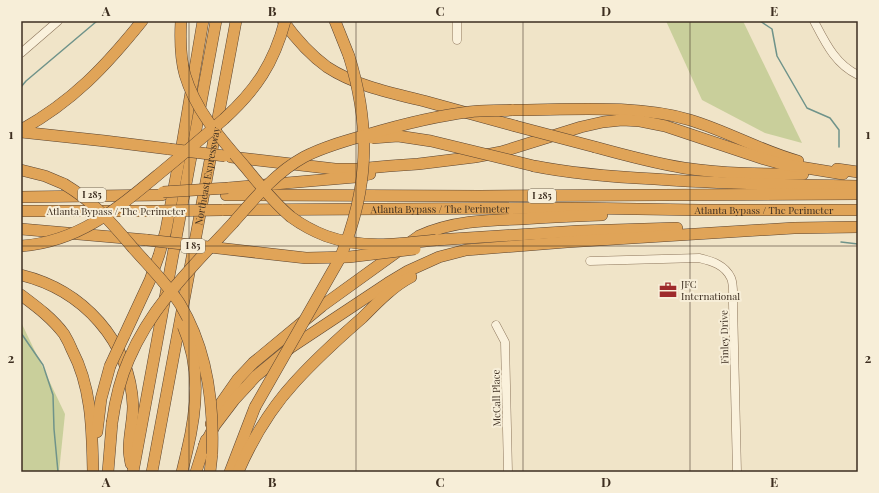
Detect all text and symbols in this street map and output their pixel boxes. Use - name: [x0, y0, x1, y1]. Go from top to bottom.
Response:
- text: A: [101, 2, 111, 19]
- text: B: [268, 2, 277, 19]
- text: C: [435, 2, 445, 19]
- text: D: [601, 2, 611, 19]
- text: E: [770, 2, 778, 19]
- text: 1: [9, 125, 14, 142]
- text: 1: [866, 125, 871, 142]
- street label: Northeast Expressway: [191, 126, 223, 226]
- road number: I 285: [78, 188, 106, 202]
- road number: I 285: [528, 189, 556, 203]
- street label: Atlanta Bypass / The Perimeter: [370, 201, 510, 216]
- street label: Atlanta Bypass / The Perimeter: [693, 203, 834, 217]
- street label: Atlanta Bypass / The Perimeter: [46, 204, 186, 218]
- road number: I 85: [181, 239, 205, 253]
- place label: JFC International: [680, 277, 740, 303]
- office icon: JFC International: [658, 280, 678, 300]
- street label: Finley Drive: [717, 310, 731, 364]
- text: 2: [8, 349, 15, 366]
- text: 2: [865, 349, 872, 366]
- street label: McCall Place: [489, 369, 503, 427]
- text: A: [101, 473, 111, 490]
- text: B: [268, 473, 277, 490]
- text: C: [435, 473, 445, 490]
- text: D: [601, 473, 611, 490]
- text: E: [770, 473, 778, 490]

